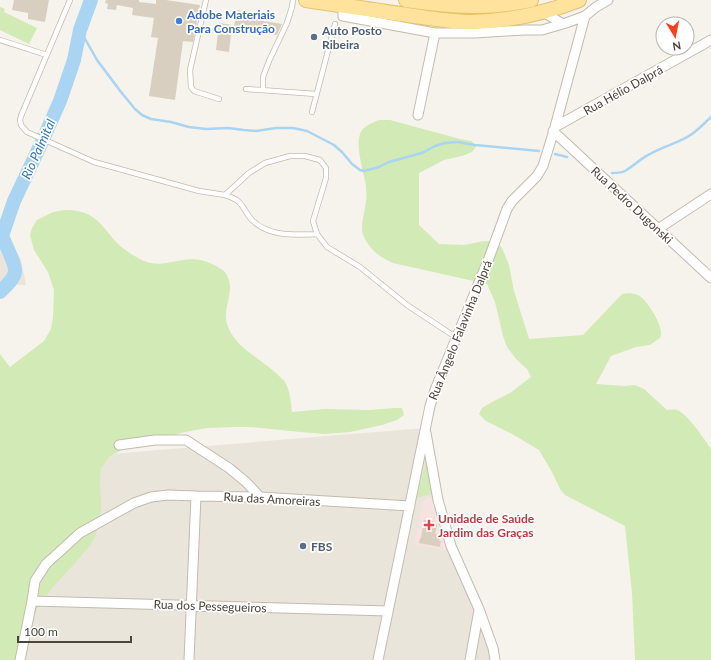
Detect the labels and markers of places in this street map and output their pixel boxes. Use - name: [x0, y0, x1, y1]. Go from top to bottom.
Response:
- place label: Adobe Materiais Para Construção: [186, 7, 275, 36]
- marker: Adobe Materiais Para Construção: [174, 16, 184, 26]
- place label: Auto Posto Ribeira: [321, 23, 382, 52]
- marker: Auto Posto Ribeira: [309, 32, 319, 42]
- place label: Unidade de Saúde Jardim das Graças: [438, 511, 535, 540]
- marker: Unidade de Saúde Jardim das Graças: [423, 519, 435, 531]
- place label: FBS: [311, 539, 333, 554]
- marker: FBS: [298, 541, 308, 551]

